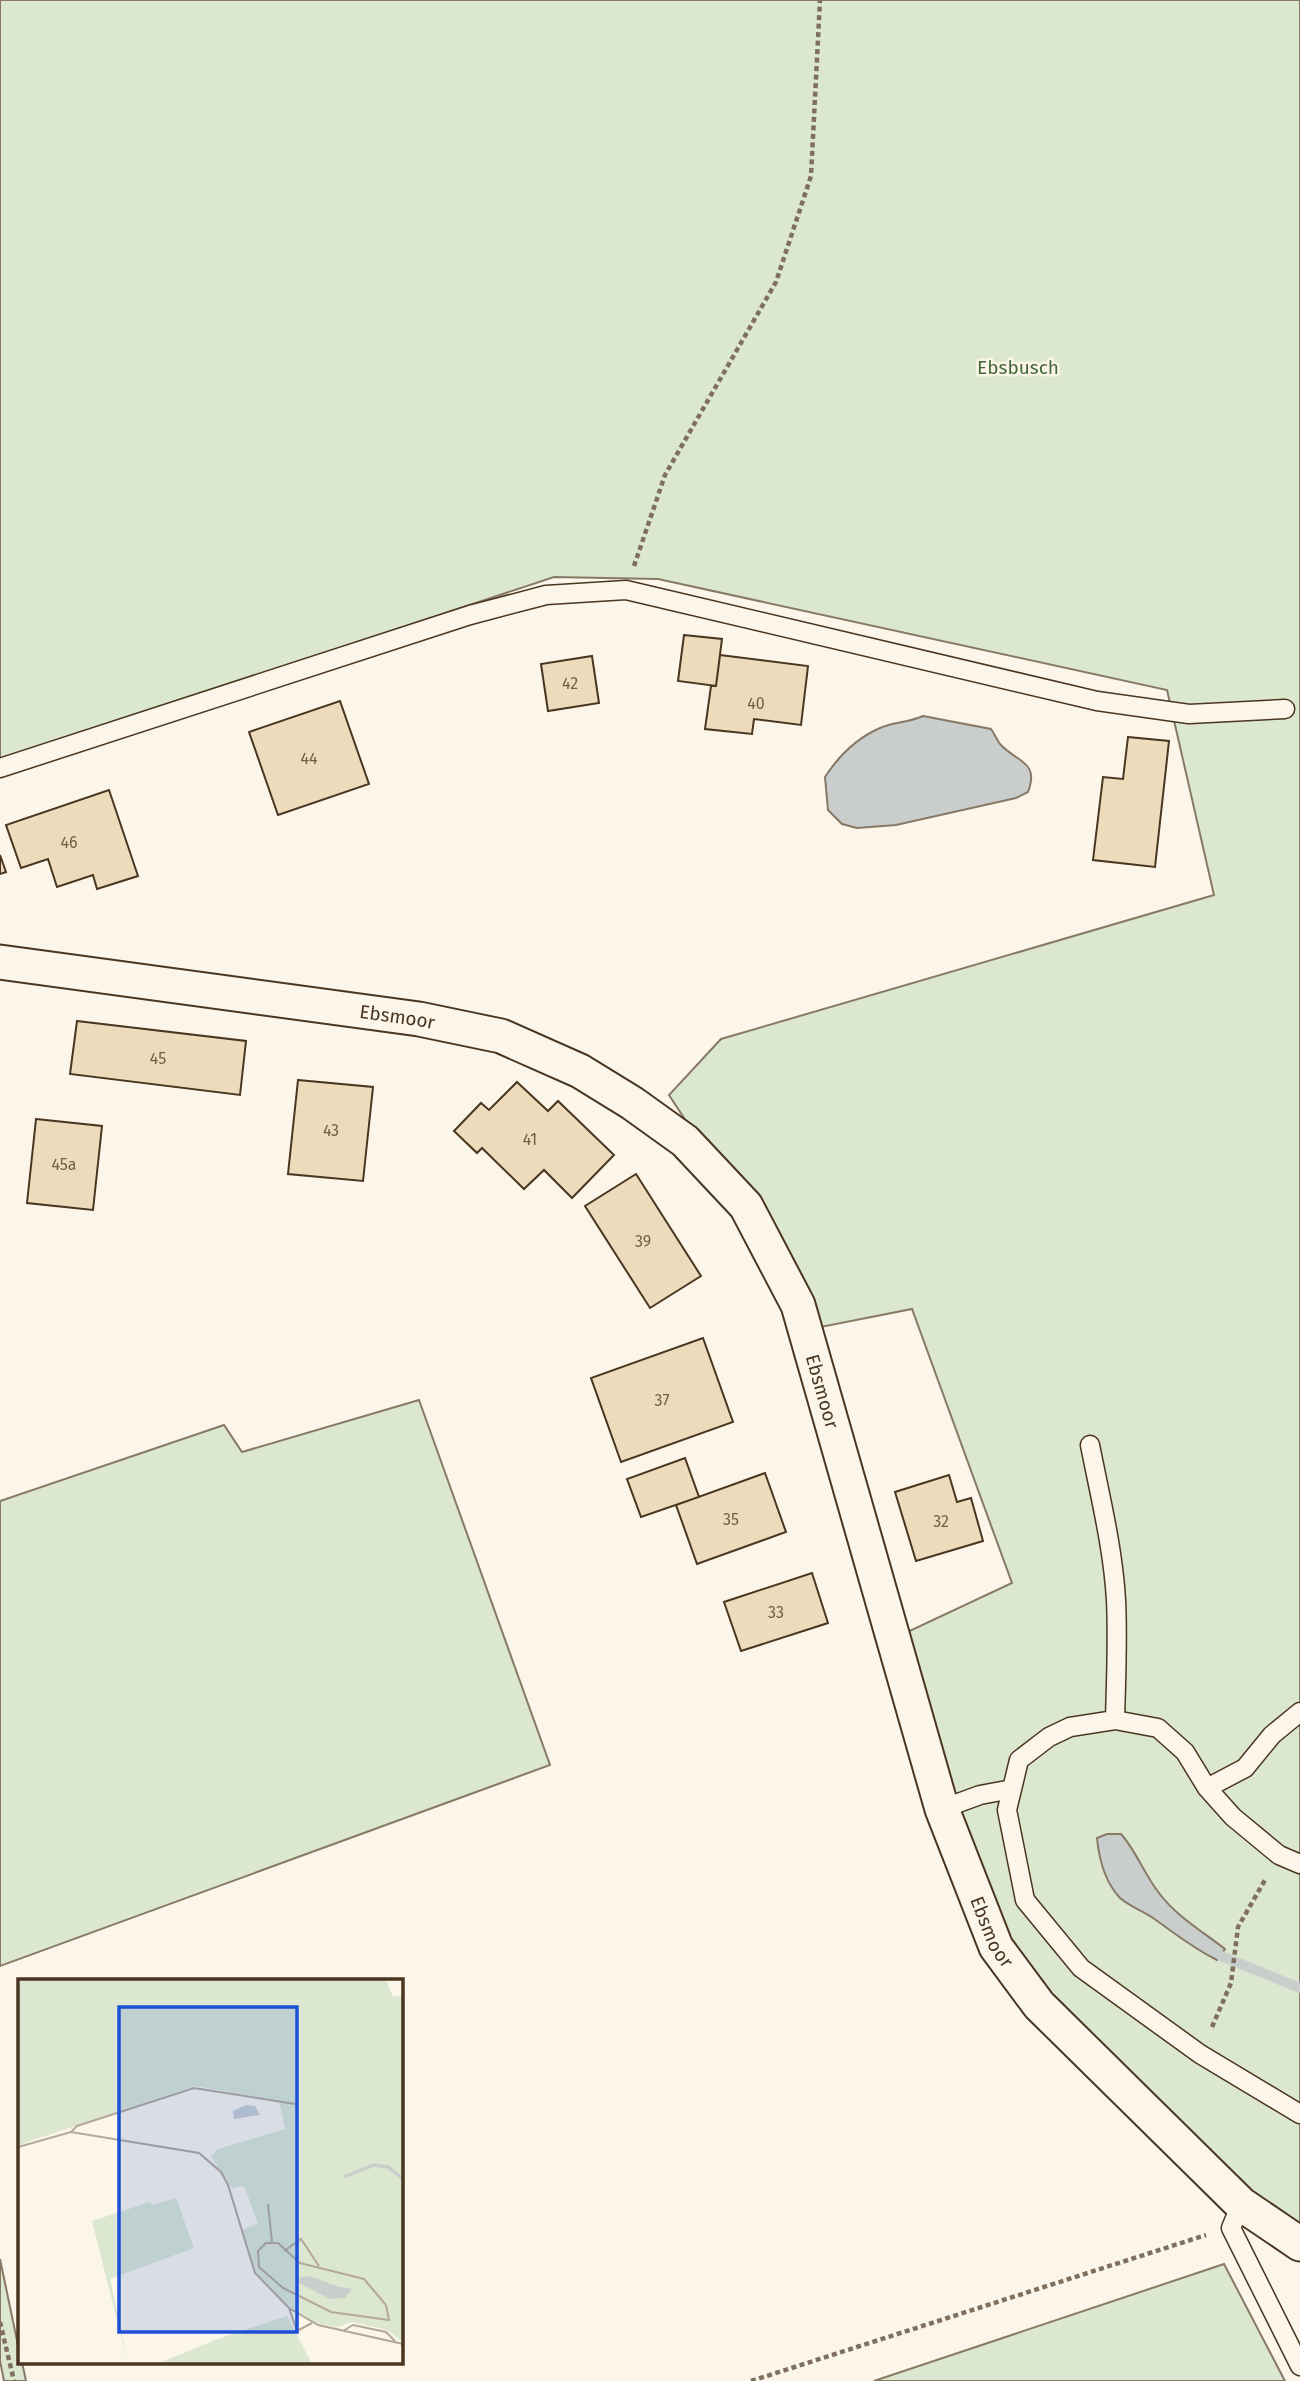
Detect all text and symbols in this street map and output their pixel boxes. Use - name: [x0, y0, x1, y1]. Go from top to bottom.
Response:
- park label: Ebsbusch: [977, 356, 1059, 379]
- house number: 42: [562, 674, 578, 693]
- house number: 40: [747, 694, 765, 713]
- house number: 44: [300, 749, 318, 768]
- house number: 46: [60, 833, 78, 852]
- street label: Ebsmoor: [358, 1000, 438, 1034]
- house number: 45: [150, 1049, 166, 1068]
- house number: 43: [323, 1121, 339, 1140]
- house number: 41: [523, 1130, 537, 1149]
- house number: 45a: [51, 1155, 77, 1174]
- house number: 39: [635, 1232, 651, 1251]
- street label: Ebsmoor: [801, 1352, 844, 1432]
- house number: 37: [654, 1391, 670, 1410]
- house number: 35: [723, 1510, 739, 1529]
- house number: 32: [933, 1512, 949, 1531]
- house number: 33: [768, 1603, 784, 1622]
- street label: Ebsmoor: [966, 1893, 1019, 1972]
- inset map: [18, 1979, 402, 2364]

